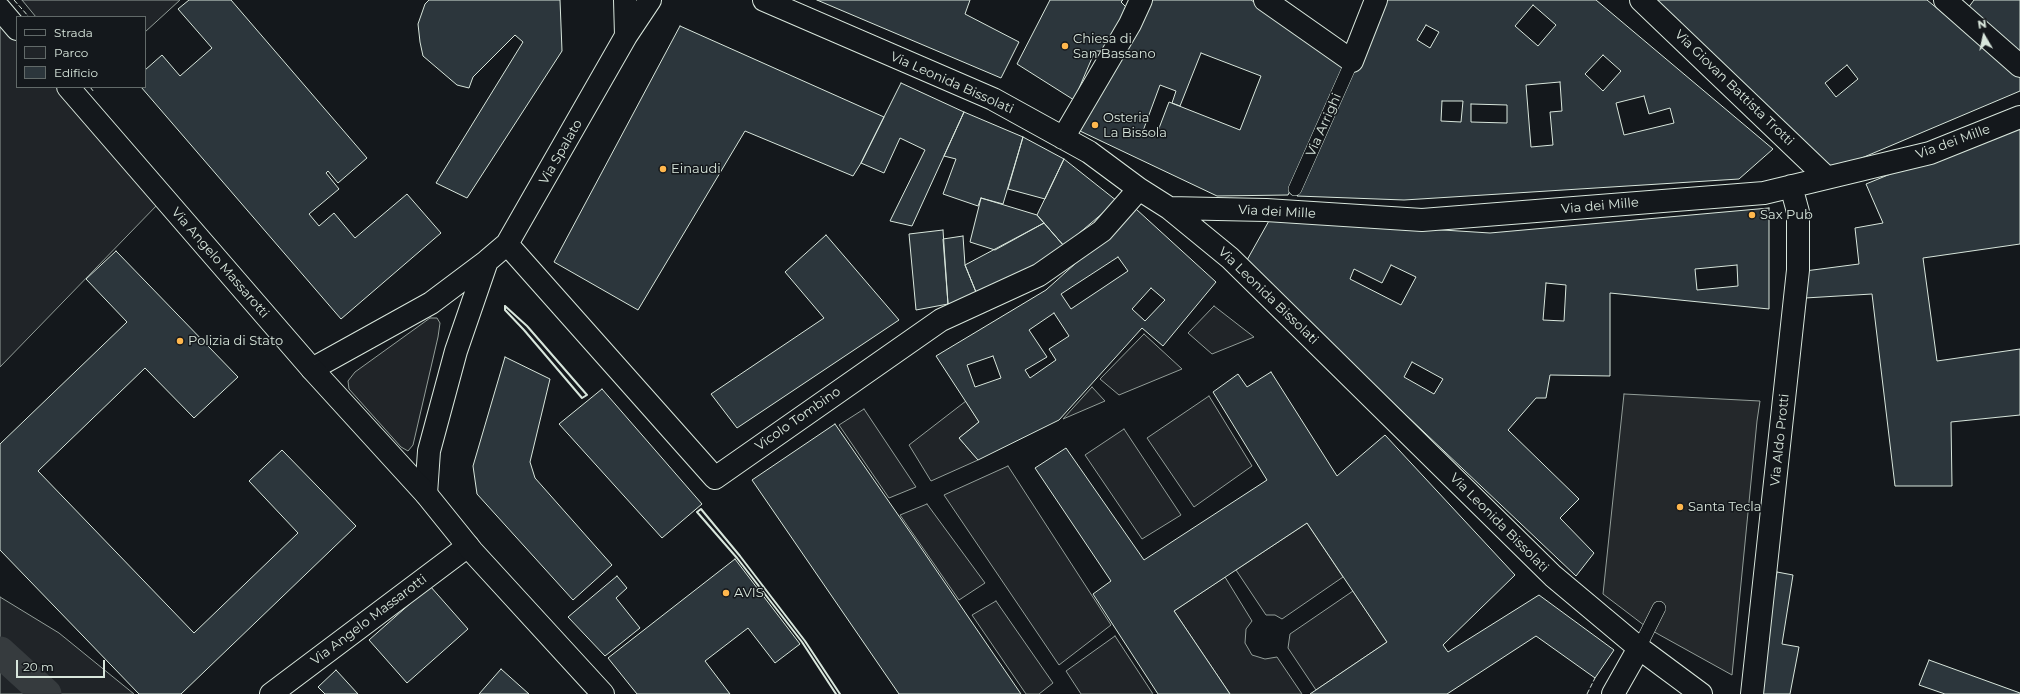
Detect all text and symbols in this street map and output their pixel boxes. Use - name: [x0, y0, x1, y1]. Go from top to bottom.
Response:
- legend: [16, 16, 146, 88]
- north arrow: [1964, 16, 2004, 56]
- text: N: [1977, 17, 1988, 32]
- text: Strada: [54, 25, 93, 40]
- street label: Via Giovan Battista Trotti: [1671, 27, 1797, 149]
- place label: Chiesa di San Bassano: [1073, 31, 1156, 62]
- marker: Chiesa di San Bassano: [1060, 41, 1070, 51]
- text: Parco: [54, 45, 88, 60]
- street label: Via Leonida Bissolati: [888, 49, 1016, 117]
- text: Edificio: [54, 65, 98, 80]
- street label: Via Arrighi: [1303, 91, 1345, 159]
- place label: Osteria La Bissola: [1103, 110, 1167, 141]
- street label: Via Spalato: [536, 117, 586, 187]
- marker: Osteria La Bissola: [1090, 120, 1100, 130]
- street label: Via dei Mille: [1914, 121, 1992, 163]
- place label: Einaudi: [671, 161, 721, 177]
- marker: Einaudi: [658, 164, 668, 174]
- street label: Via dei Mille: [1561, 195, 1639, 217]
- street label: Via dei Mille: [1238, 202, 1316, 222]
- street label: Via Angelo Massarotti: [168, 205, 272, 321]
- place label: Sax Pub: [1760, 207, 1813, 223]
- marker: Sax Pub: [1747, 210, 1757, 220]
- street label: Via Leonida Bissolati: [1215, 244, 1321, 348]
- place label: Polizia di Stato: [188, 333, 283, 349]
- marker: Polizia di Stato: [175, 336, 185, 346]
- street label: Vicolo Tombino: [752, 384, 844, 454]
- street label: Via Aldo Protti: [1767, 393, 1793, 487]
- street label: Via Leonida Bissolati: [1446, 470, 1552, 576]
- place label: Santa Tecla: [1688, 499, 1762, 515]
- marker: Santa Tecla: [1675, 502, 1685, 512]
- street label: Via Angelo Massarotti: [308, 571, 430, 669]
- place label: AVIS: [734, 585, 764, 601]
- marker: AVIS: [721, 588, 731, 598]
- scale bar: [18, 652, 107, 678]
- text: 20 m: [23, 659, 54, 674]

